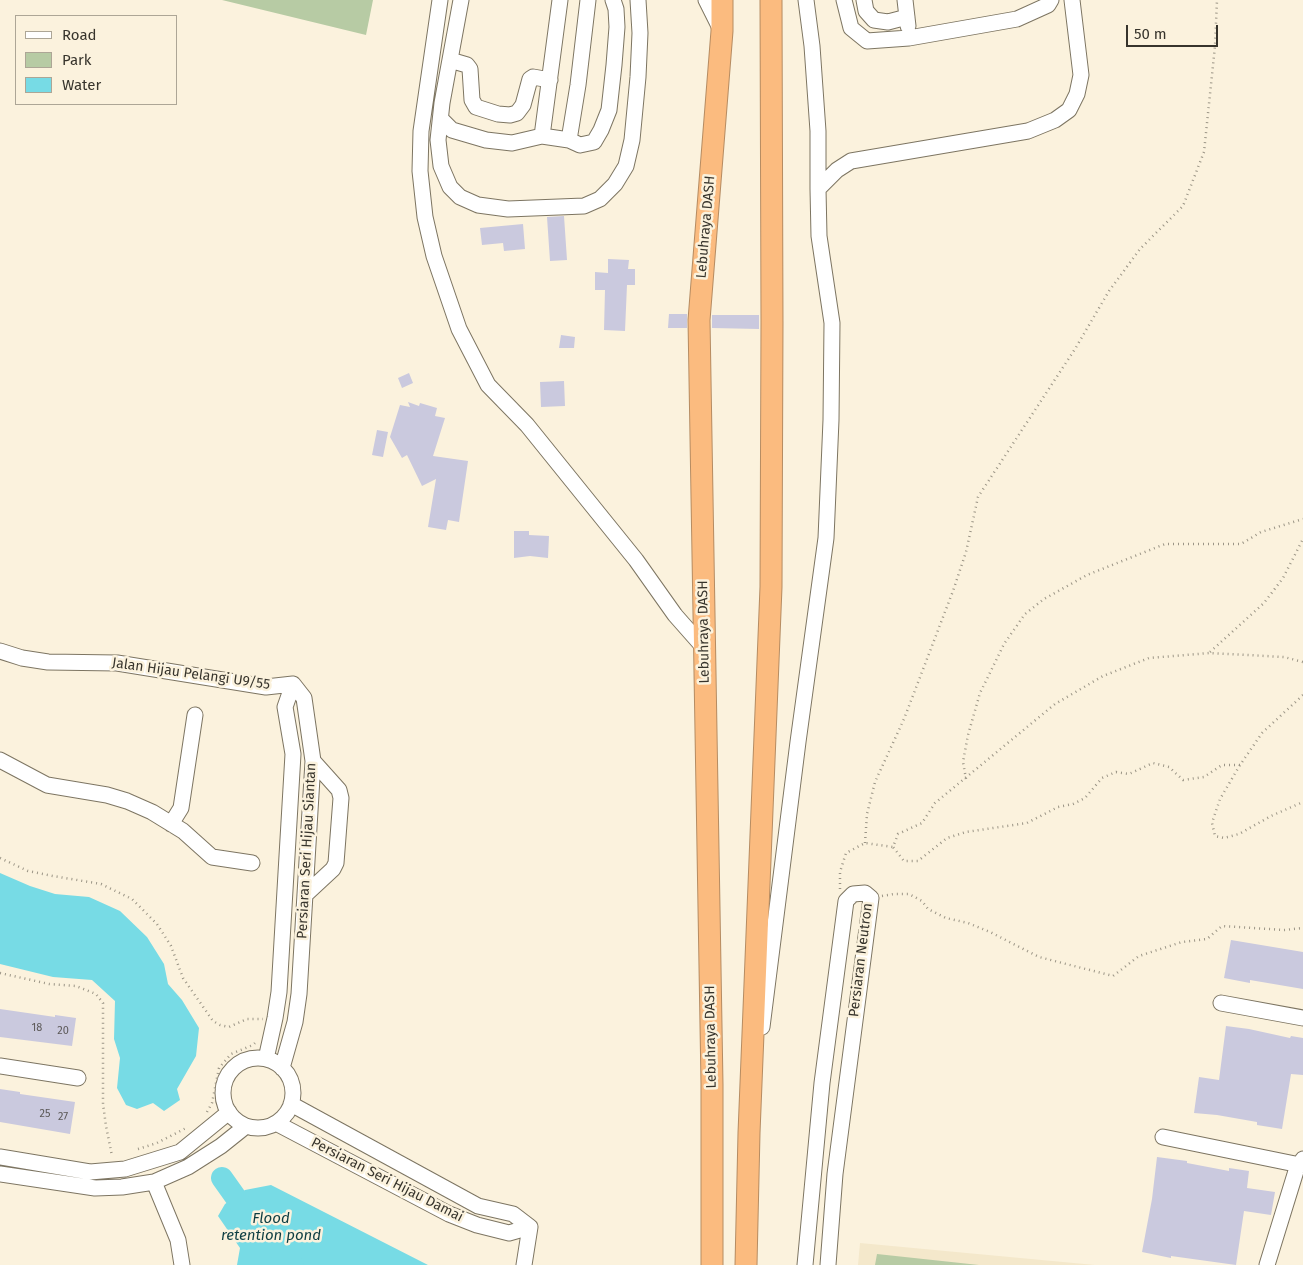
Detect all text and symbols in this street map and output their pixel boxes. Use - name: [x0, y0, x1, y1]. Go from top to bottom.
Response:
- legend: [15, 15, 178, 105]
- scale bar: [1128, 15, 1220, 47]
- text: 50 m: [1134, 25, 1167, 43]
- text: Road: [62, 26, 97, 44]
- text: Park: [62, 51, 92, 69]
- text: Water: [62, 76, 101, 94]
- street label: Lebuhraya DASH: [693, 175, 719, 279]
- street label: Lebuhraya DASH: [695, 580, 713, 684]
- street label: Jalan Hijau Pelangi U9/55: [111, 655, 271, 693]
- street label: Persiaran Seri Hijau Siantan: [294, 762, 320, 940]
- street label: Persiaran Neutron: [846, 902, 876, 1018]
- street label: Lebuhraya DASH: [702, 985, 720, 1089]
- house number: 18: [32, 1021, 42, 1035]
- house number: 20: [57, 1024, 69, 1038]
- house number: 25: [40, 1107, 50, 1121]
- house number: 27: [58, 1110, 68, 1124]
- street label: Persiaran Seri Hijau Damai: [308, 1134, 466, 1226]
- water label: Flood retention pond: [221, 1210, 321, 1245]

